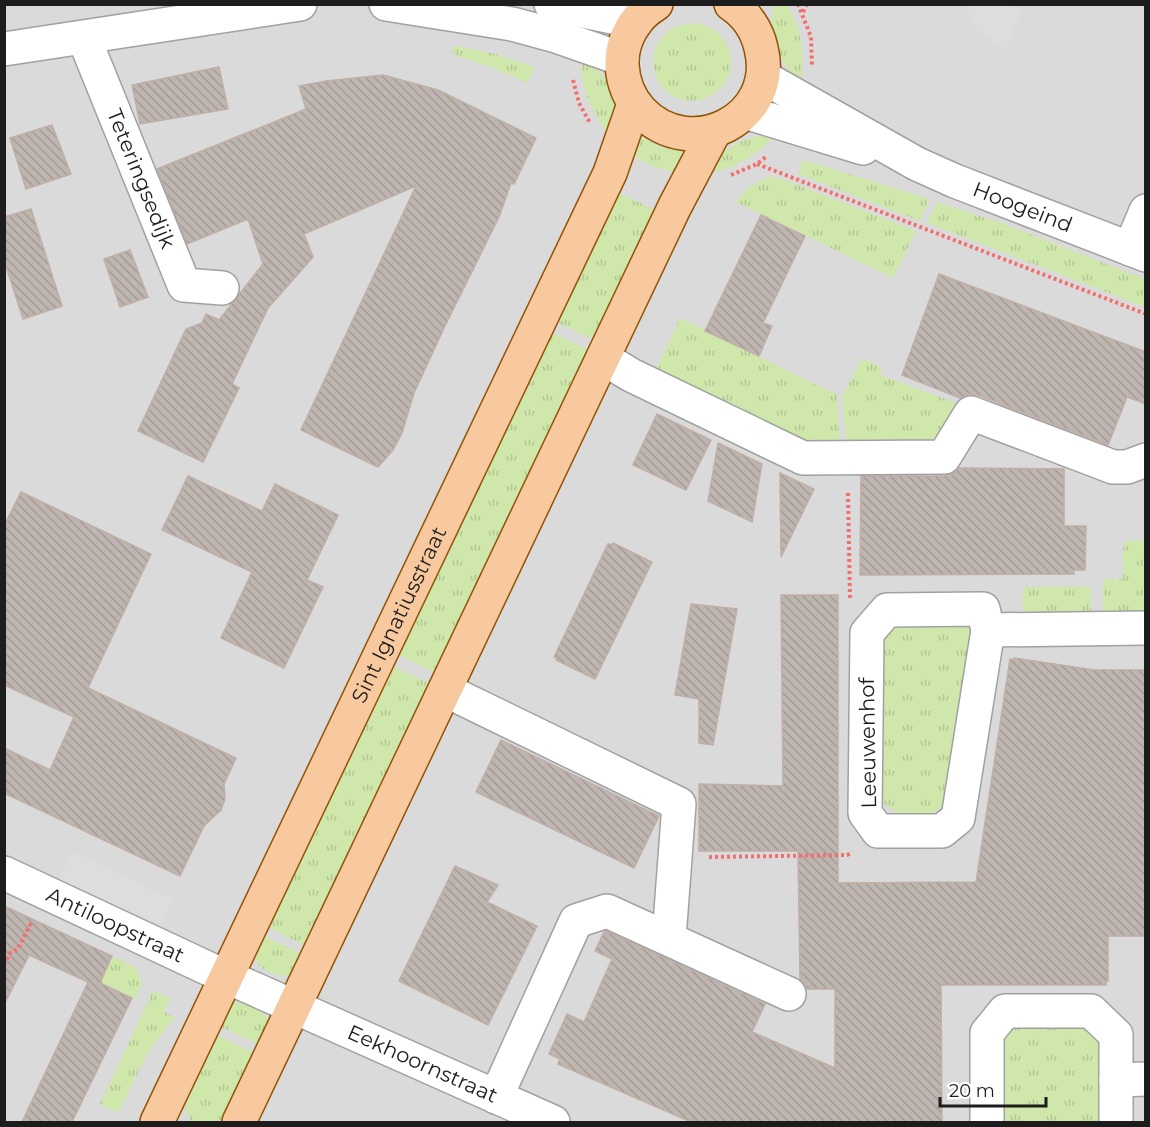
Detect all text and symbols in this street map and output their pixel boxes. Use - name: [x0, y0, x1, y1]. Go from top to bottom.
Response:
- street label: Teteringsedijk: [102, 105, 181, 252]
- street label: Hoogeind: [969, 176, 1076, 237]
- street label: Sint Ignatiusstraat: [346, 522, 451, 707]
- street label: Leeuwenhof: [854, 676, 881, 809]
- street label: Antiloopstraat: [43, 882, 189, 968]
- street label: Eekhoornstraat: [344, 1019, 502, 1108]
- scale bar: [940, 1070, 1046, 1108]
- text: 20 m: [949, 1080, 995, 1102]

